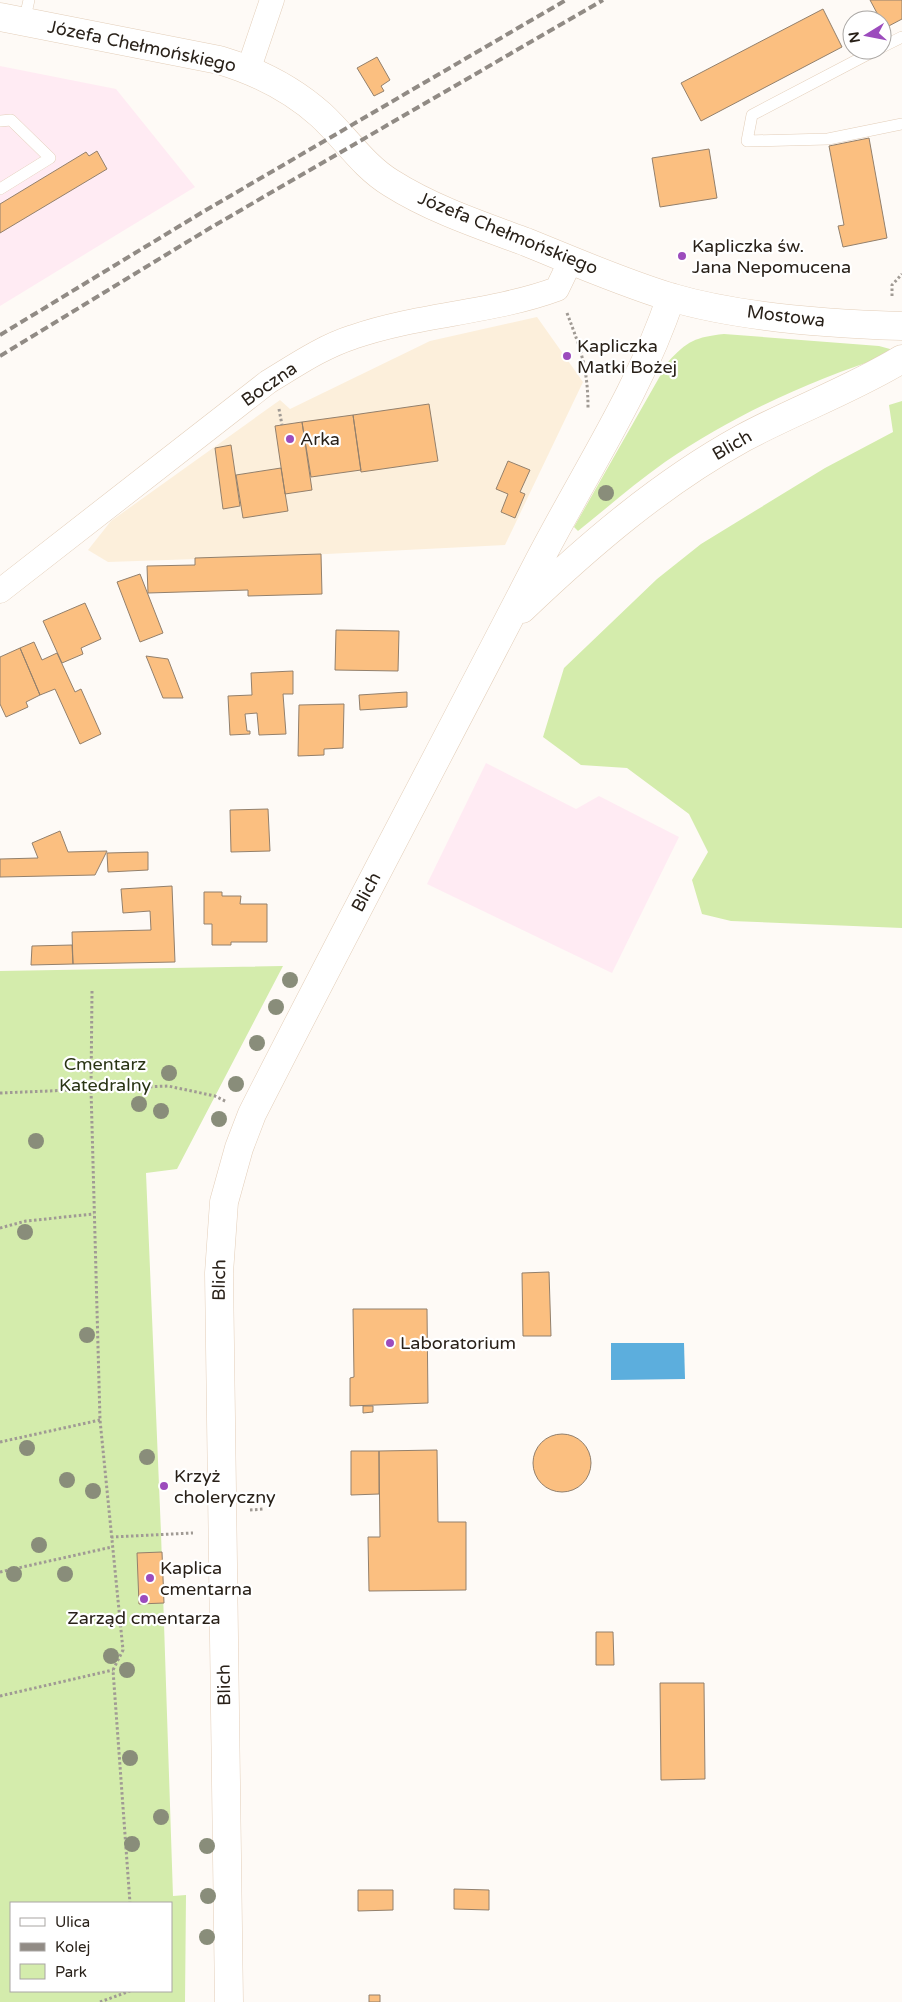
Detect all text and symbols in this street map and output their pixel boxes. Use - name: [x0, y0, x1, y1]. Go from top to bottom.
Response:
- north arrow: [842, 10, 892, 60]
- street label: Józefa Chełmońskiego: [46, 15, 238, 77]
- text: N: [845, 30, 864, 44]
- street label: Józefa Chełmońskiego: [415, 187, 601, 279]
- place label: Kapliczka św. Jana Nepomucena: [692, 235, 851, 278]
- marker: Kapliczka św. Jana Nepomucena: [676, 250, 688, 262]
- street label: Mostowa: [746, 300, 826, 332]
- place label: Kapliczka Matki Bożej: [577, 335, 677, 378]
- marker: Kapliczka Matki Bożej: [561, 350, 573, 362]
- street label: Boczna: [237, 357, 301, 411]
- street label: Blich: [708, 425, 756, 465]
- place label: Arka: [300, 428, 340, 450]
- marker: Arka: [284, 433, 296, 445]
- street label: Blich: [346, 868, 386, 916]
- park label: Cmentarz Katedralny: [59, 1053, 151, 1096]
- street label: Blich: [208, 1259, 230, 1301]
- place label: Laboratorium: [400, 1332, 516, 1354]
- marker: Laboratorium: [384, 1337, 396, 1349]
- place label: Krzyż choleryczny: [174, 1465, 276, 1508]
- marker: Krzyż choleryczny: [158, 1480, 170, 1492]
- place label: Kaplica cmentarna: [160, 1557, 252, 1600]
- marker: Kaplica cmentarna: [144, 1572, 156, 1584]
- marker: Zarząd cmentarza: [138, 1593, 150, 1605]
- place label: Zarząd cmentarza: [67, 1607, 221, 1629]
- street label: Blich: [213, 1664, 235, 1706]
- legend: [10, 1902, 172, 1992]
- text: Ulica: [55, 1913, 90, 1931]
- text: Kolej: [55, 1938, 90, 1956]
- text: Park: [55, 1963, 87, 1981]

